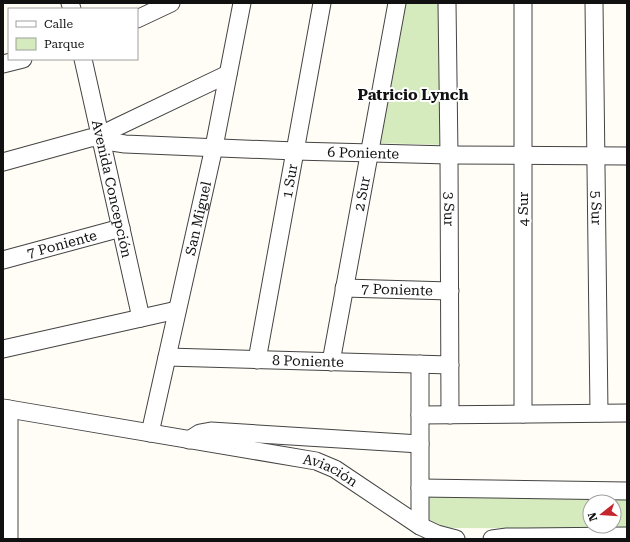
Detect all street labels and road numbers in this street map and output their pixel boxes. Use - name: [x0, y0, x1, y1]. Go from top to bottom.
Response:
- street label: Avenida Concepción: [89, 118, 135, 259]
- street label: 6 Poniente: [327, 144, 400, 162]
- street label: 1 Sur: [279, 162, 301, 199]
- street label: 2 Sur: [351, 175, 373, 212]
- street label: San Miguel: [182, 179, 214, 257]
- street label: 4 Sur: [515, 191, 531, 226]
- street label: 5 Sur: [588, 191, 605, 226]
- street label: 3 Sur: [441, 192, 457, 227]
- street label: 7 Poniente: [25, 227, 99, 261]
- street label: 7 Poniente: [361, 280, 433, 299]
- street label: 8 Poniente: [272, 352, 344, 370]
- street label: Aviación: [302, 451, 361, 490]

